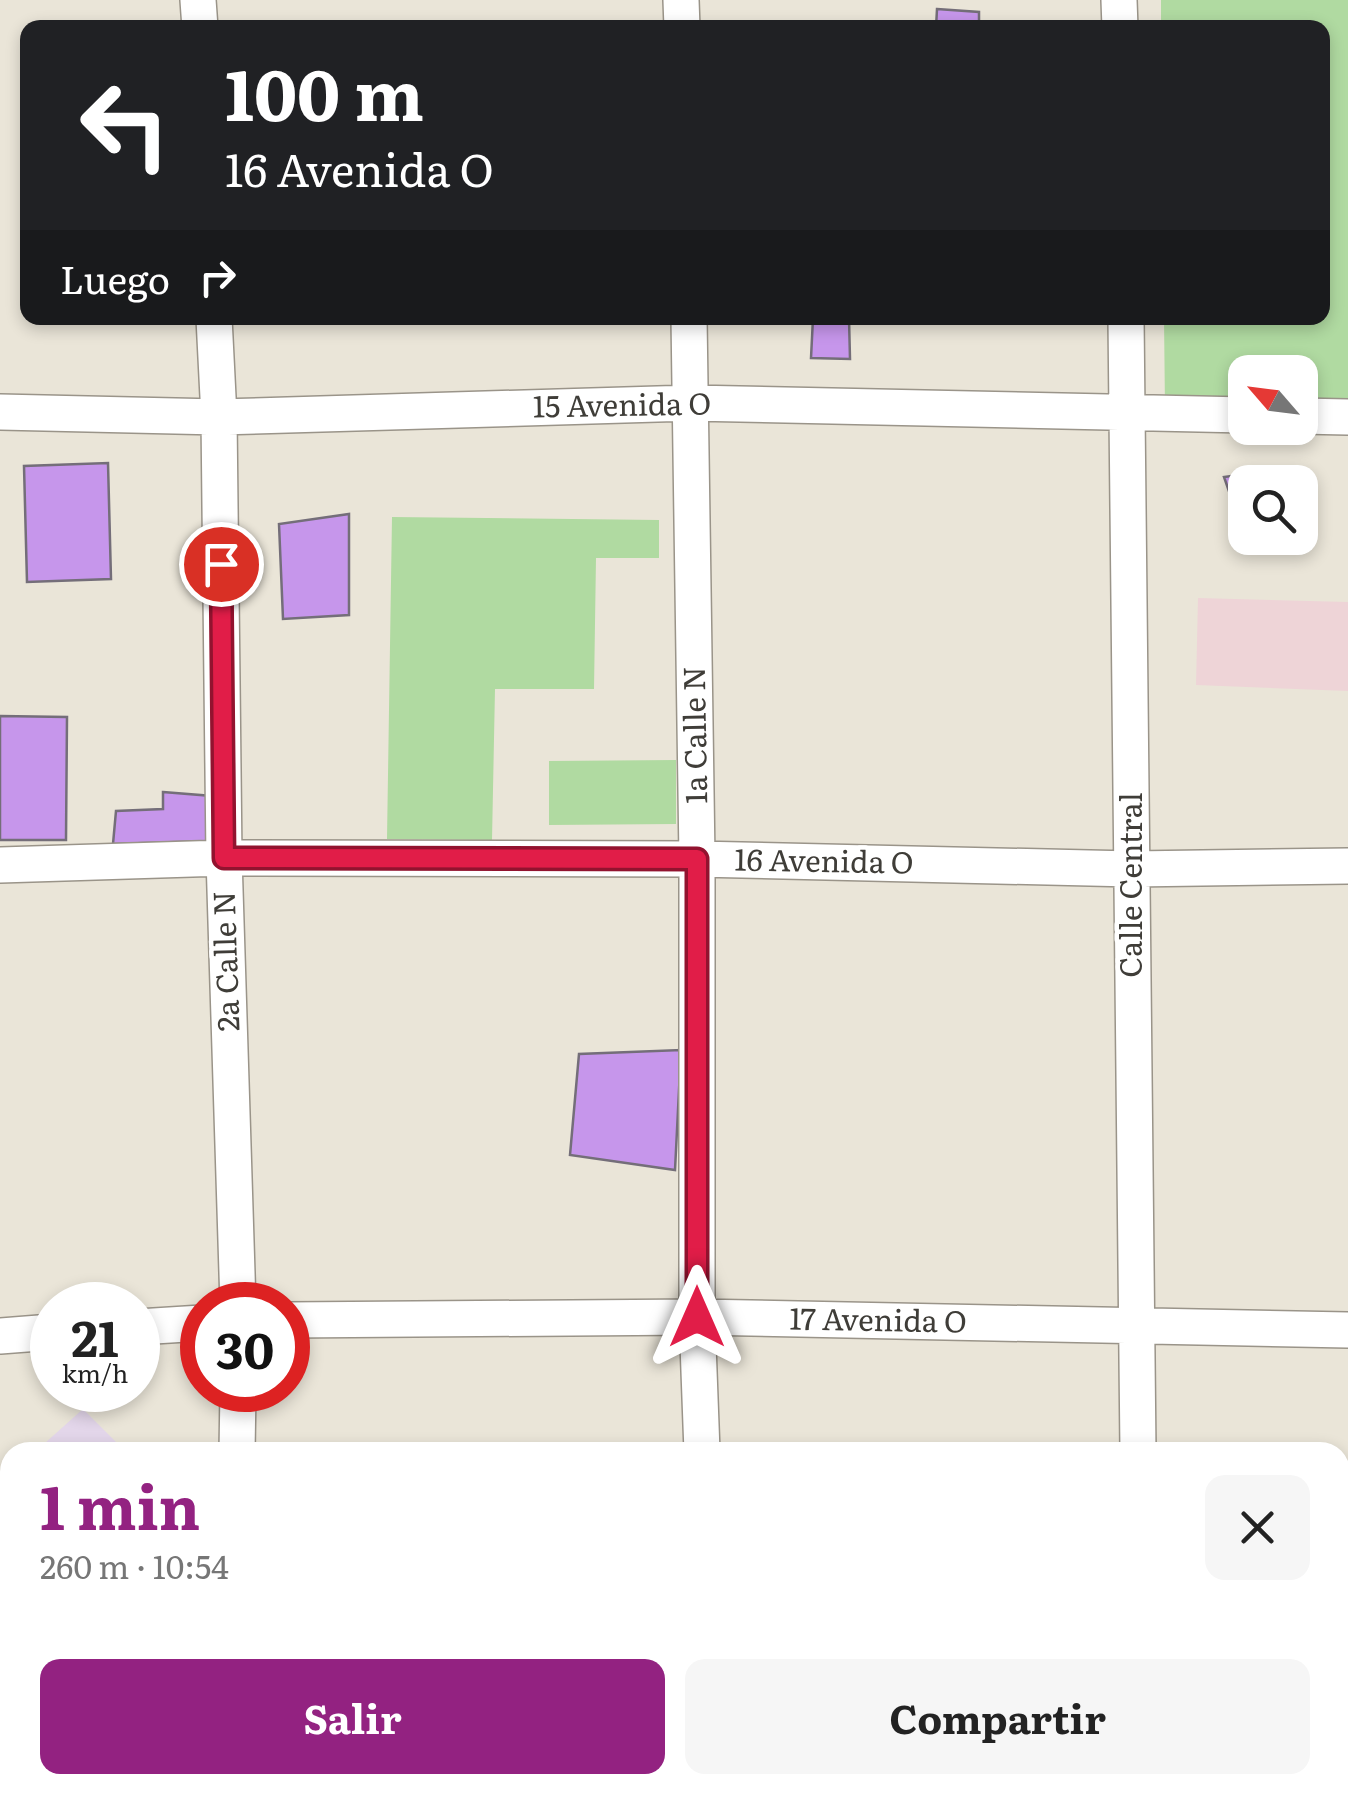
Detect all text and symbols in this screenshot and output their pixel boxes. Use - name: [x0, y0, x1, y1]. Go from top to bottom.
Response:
- text: 100 m: [225, 39, 424, 143]
- icon: left: [60, 60, 190, 190]
- text: 16 Avenida O: [225, 134, 494, 201]
- text: Luego: [60, 249, 170, 306]
- icon: right: [190, 250, 245, 305]
- north arrow: [1228, 355, 1318, 445]
- map controls: [1228, 355, 1318, 555]
- street label: 15 Avenida O: [532, 379, 711, 427]
- button: search: [1228, 465, 1318, 555]
- pin: [179, 522, 264, 607]
- icon: arrive: [194, 537, 249, 592]
- street label: 1a Calle N: [670, 666, 716, 804]
- street label: Calle Central: [1107, 792, 1151, 978]
- street label: 16 Avenida O: [734, 835, 914, 883]
- street label: 2a Calle N: [200, 890, 248, 1032]
- position arrow: [645, 1265, 749, 1369]
- speed limit sign: 30: [180, 1282, 310, 1412]
- street label: 17 Avenida O: [789, 1294, 967, 1342]
- text: 21: [71, 1298, 119, 1372]
- text: km/h: [62, 1354, 128, 1391]
- text: 1 min: [40, 1459, 200, 1548]
- button: close: [1205, 1475, 1310, 1580]
- text: 260 m · 10:54: [40, 1541, 229, 1589]
- button: Salir: [40, 1659, 665, 1774]
- button: Compartir: [685, 1659, 1310, 1774]

